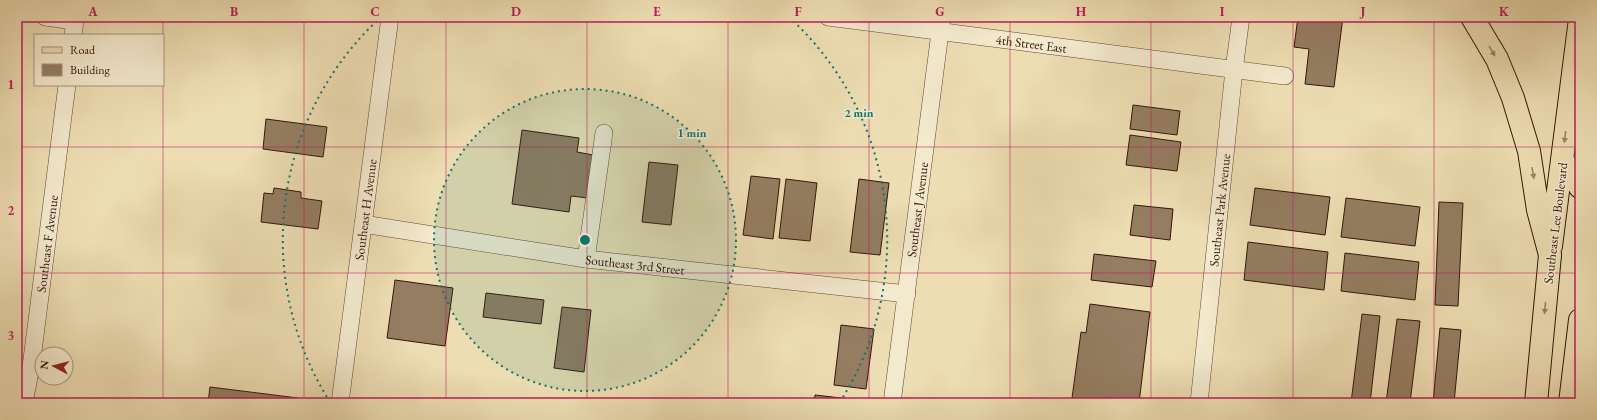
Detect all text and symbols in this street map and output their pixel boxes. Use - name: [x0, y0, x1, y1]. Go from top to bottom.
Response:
- text: A: [87, 3, 98, 20]
- text: B: [230, 3, 238, 20]
- text: C: [370, 3, 380, 20]
- text: D: [511, 3, 521, 20]
- text: E: [653, 3, 661, 20]
- text: F: [794, 3, 802, 20]
- text: G: [935, 3, 945, 20]
- text: H: [1076, 3, 1087, 20]
- text: I: [1220, 3, 1225, 20]
- text: J: [1359, 3, 1366, 20]
- text: K: [1499, 3, 1510, 20]
- street label: 4th Street East: [995, 31, 1068, 57]
- legend: [34, 34, 164, 86]
- text: Road: [70, 42, 96, 58]
- one-way arrow: [1488, 45, 1495, 57]
- text: Building: [70, 62, 111, 78]
- text: 1: [8, 76, 15, 93]
- text: 2 min: [844, 105, 874, 121]
- text: 1 min: [677, 125, 707, 141]
- one-way arrow: [1562, 131, 1568, 143]
- street label: Southeast Park Avenue: [1205, 153, 1234, 267]
- street label: Southeast H Avenue: [351, 158, 381, 261]
- street label: Southeast J Avenue: [903, 161, 932, 258]
- street label: Southeast Lee Boulevard: [1540, 161, 1571, 285]
- one-way arrow: [1530, 167, 1536, 180]
- street label: Southeast F Avenue: [33, 194, 62, 293]
- text: 2: [8, 202, 15, 219]
- centre of rings: [578, 233, 592, 247]
- street label: Southeast 3rd Street: [584, 251, 685, 279]
- one-way arrow: [1542, 302, 1548, 314]
- text: 3: [8, 327, 15, 344]
- north arrow: [34, 346, 74, 386]
- text: N: [37, 359, 52, 370]

